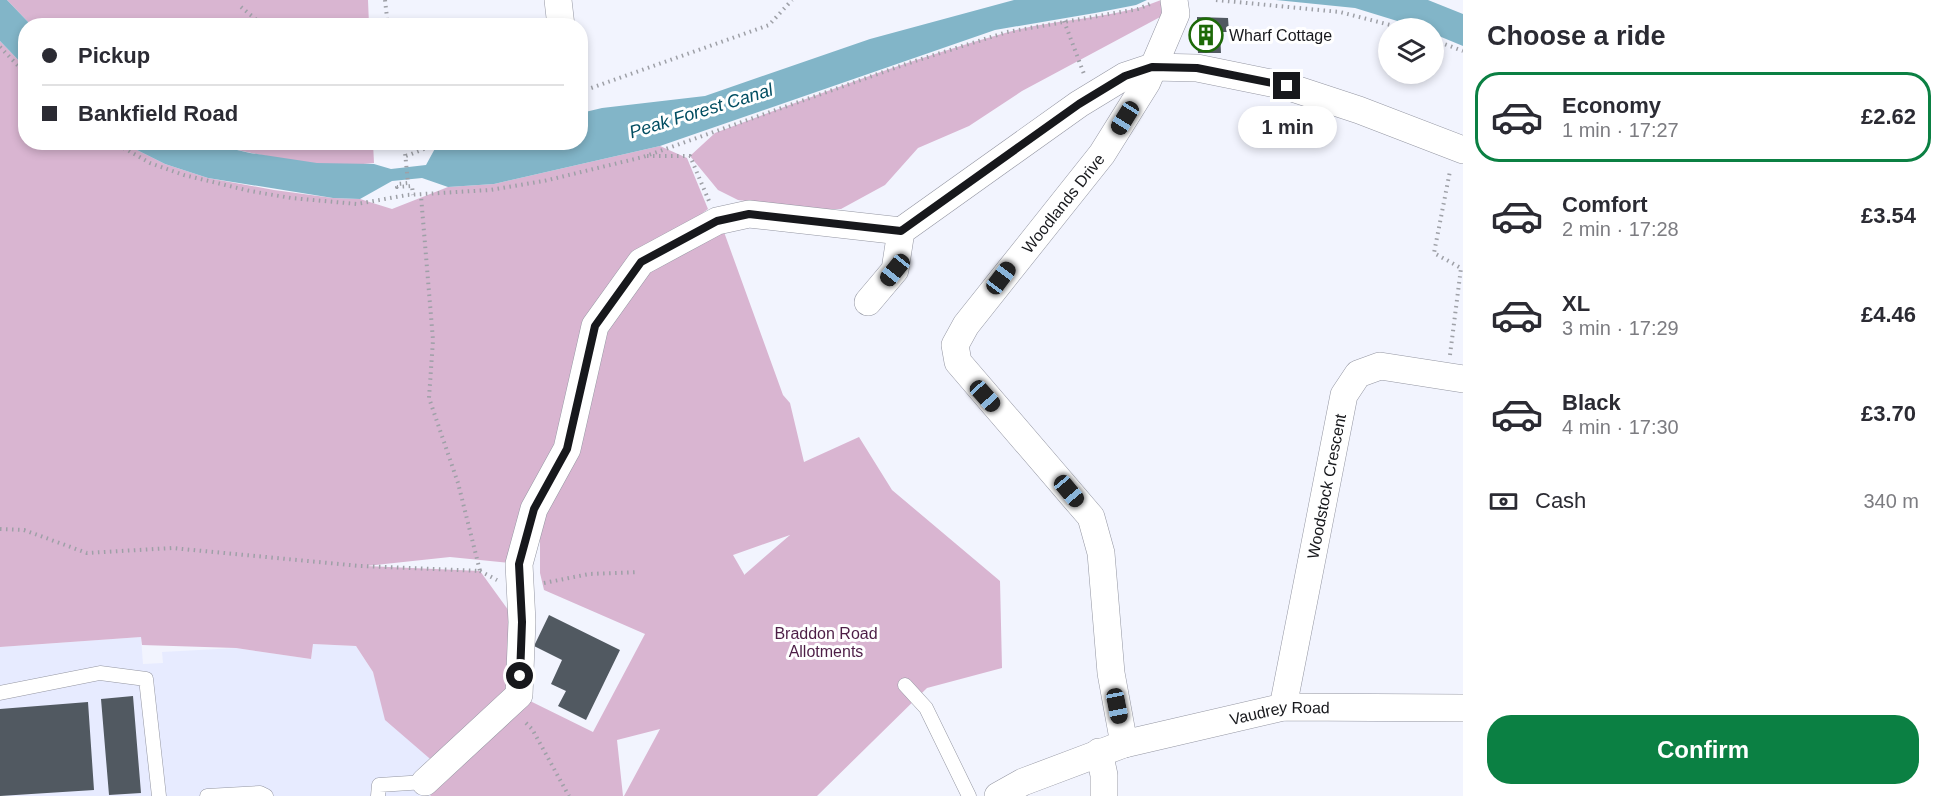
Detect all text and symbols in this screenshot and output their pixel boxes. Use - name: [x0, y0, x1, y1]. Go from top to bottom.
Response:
- building icon: Wharf Cottage: [1188, 17, 1224, 53]
- map controls: [1378, 18, 1444, 84]
- button: layers: [1378, 18, 1444, 84]
- text: Choose a ride: [1487, 21, 1666, 51]
- place label: Wharf Cottage: [1229, 27, 1332, 44]
- text: Pickup: [78, 43, 150, 68]
- route end: [1273, 72, 1300, 99]
- water label: Peak Forest Canal: [627, 79, 776, 142]
- icon: car: [1490, 90, 1544, 144]
- text: Economy: [1562, 93, 1661, 118]
- car: [1108, 98, 1142, 138]
- text: Bankfield Road: [78, 101, 238, 126]
- text: £2.62: [1861, 104, 1916, 129]
- callout: 1 min: [1238, 107, 1336, 149]
- text: 1 min: [1261, 116, 1314, 138]
- text: 1 min · 17:27: [1562, 119, 1679, 141]
- street label: Woodlands Drive: [1018, 150, 1107, 256]
- icon: car: [1490, 189, 1544, 243]
- text: Comfort: [1562, 192, 1648, 217]
- text: £3.54: [1861, 203, 1916, 228]
- text: 2 min · 17:28: [1562, 218, 1679, 240]
- car: [877, 250, 913, 290]
- car: [983, 258, 1019, 298]
- icon: car: [1490, 288, 1544, 342]
- text: XL: [1562, 291, 1590, 316]
- text: £4.46: [1861, 302, 1916, 327]
- text: 3 min · 17:29: [1562, 317, 1679, 339]
- car: [966, 377, 1004, 415]
- icon: car: [1490, 387, 1544, 441]
- text: Black: [1562, 390, 1621, 415]
- text: £3.70: [1861, 401, 1916, 426]
- street label: Woodstock Crescent: [1304, 412, 1349, 560]
- text: 4 min · 17:30: [1562, 416, 1679, 438]
- car: [1051, 471, 1087, 511]
- icon: cash: [1487, 485, 1520, 518]
- text: Cash: [1535, 488, 1586, 513]
- text: 340 m: [1863, 490, 1919, 512]
- park label: Braddon Road Allotments: [774, 625, 878, 660]
- route start: [506, 662, 533, 689]
- car: [1105, 687, 1129, 725]
- street label: Vaudrey Road: [1228, 698, 1330, 728]
- button: Confirm: [1487, 715, 1919, 784]

